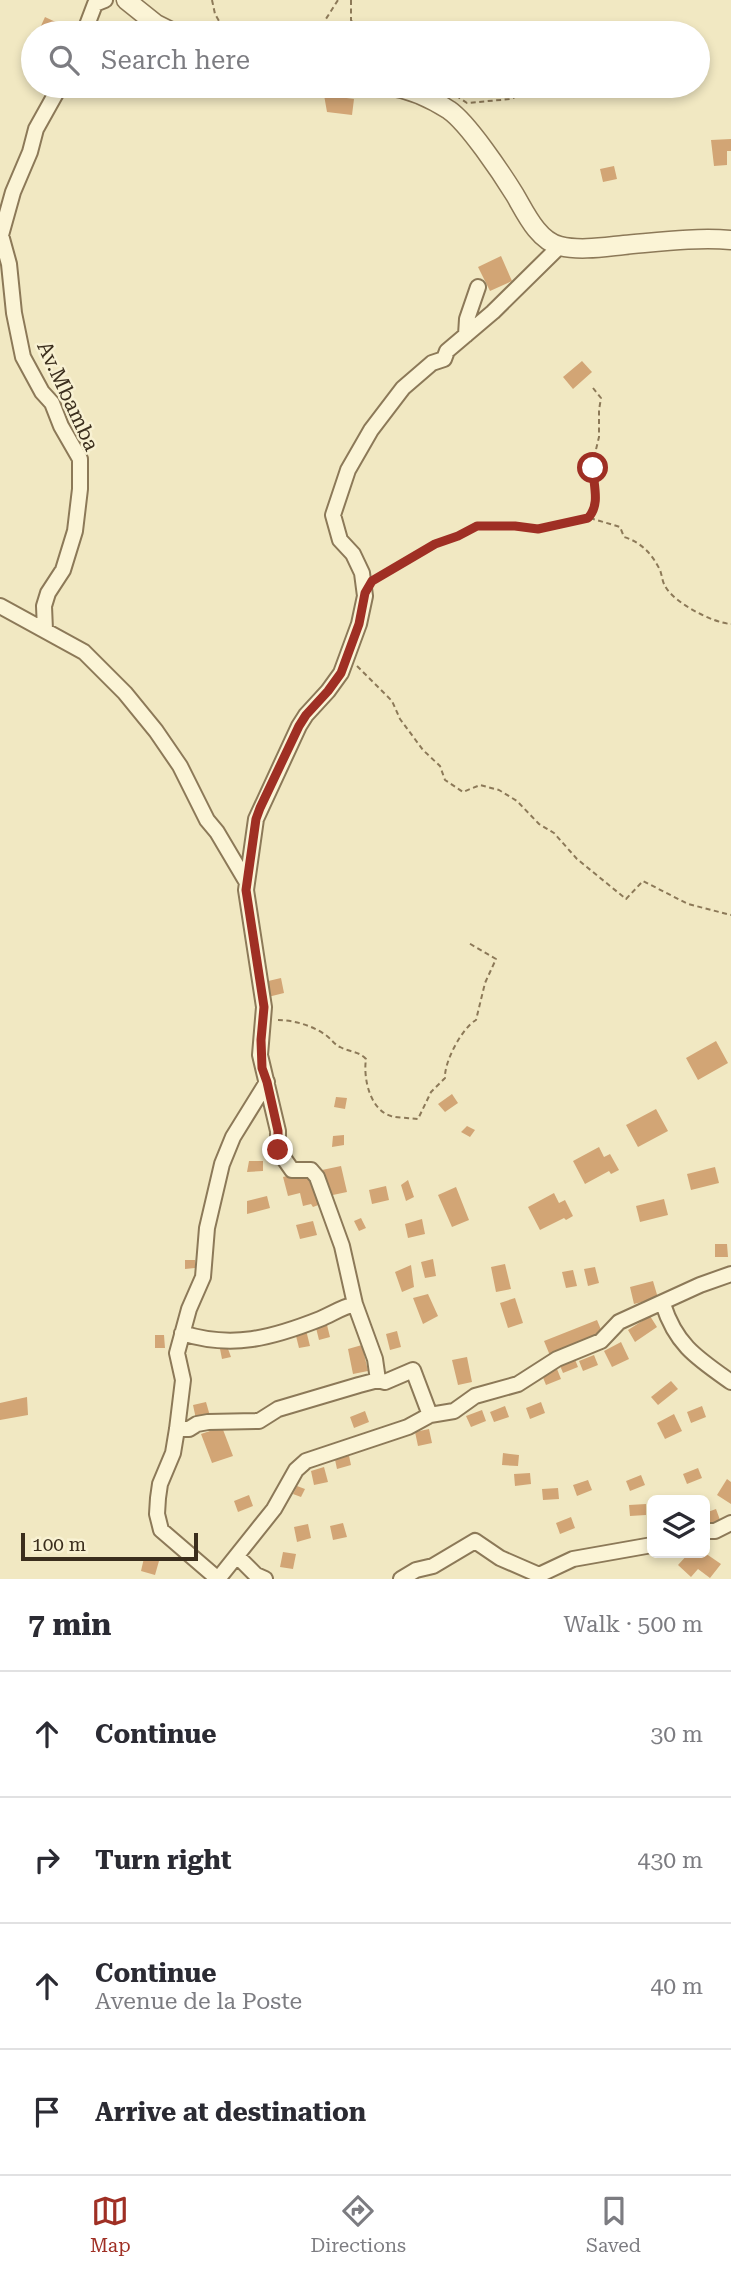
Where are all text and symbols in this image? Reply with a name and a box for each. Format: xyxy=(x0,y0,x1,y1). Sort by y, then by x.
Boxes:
search box xyxy=(21,21,710,98)
icon: search xyxy=(45,41,83,79)
text: Search here xyxy=(101,45,250,75)
street label: Av.Mbamba xyxy=(32,337,104,455)
route start xyxy=(577,452,608,483)
route end xyxy=(262,1134,293,1165)
map controls xyxy=(647,1495,710,1558)
button: layers xyxy=(647,1495,710,1558)
scale bar xyxy=(21,1530,198,1562)
text: 100 m xyxy=(32,1533,86,1556)
text: 7 min xyxy=(28,1607,111,1642)
text: Walk · 500 m xyxy=(564,1611,703,1638)
icon: ahead xyxy=(28,1715,66,1753)
text: Continue xyxy=(95,1719,217,1749)
text: 30 m xyxy=(650,1721,703,1748)
icon: right xyxy=(28,1841,66,1879)
text: Turn right xyxy=(95,1845,231,1875)
text: 430 m xyxy=(638,1847,703,1874)
text: Continue xyxy=(95,1958,217,1988)
icon: ahead xyxy=(28,1967,66,2005)
text: 40 m xyxy=(650,1973,703,2000)
text: Avenue de la Poste xyxy=(95,1988,302,2015)
icon: arrive xyxy=(28,2093,66,2131)
text: Arrive at destination xyxy=(95,2097,366,2127)
tab: Map xyxy=(90,2192,131,2257)
tab: Directions xyxy=(310,2192,406,2257)
tab: Saved xyxy=(586,2192,641,2257)

